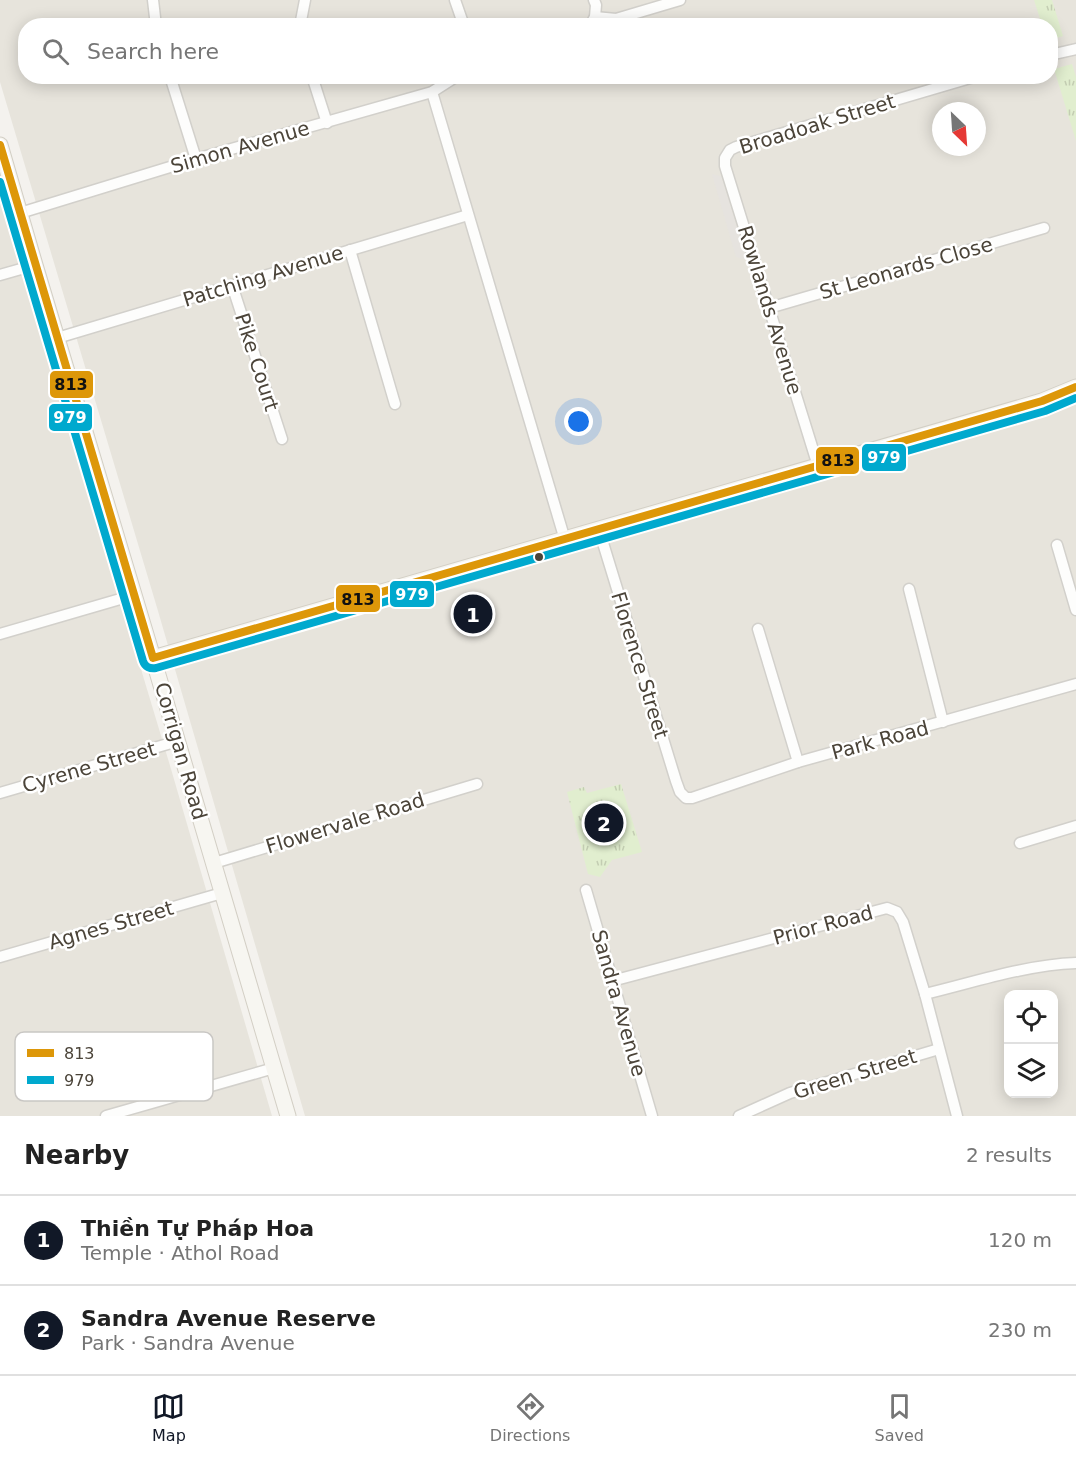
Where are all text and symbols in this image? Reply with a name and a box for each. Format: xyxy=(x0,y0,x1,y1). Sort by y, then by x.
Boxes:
search box xyxy=(18,18,1058,84)
icon: search xyxy=(39,35,72,68)
text: Search here xyxy=(87,39,219,64)
street label: Broadoak Street xyxy=(736,89,898,159)
north arrow xyxy=(932,102,986,156)
street label: Simon Avenue xyxy=(168,116,312,178)
street label: Rowlands Avenue xyxy=(733,222,807,398)
street label: St Leonards Close xyxy=(817,232,995,304)
street label: Patching Avenue xyxy=(180,240,346,312)
street label: Pike Court xyxy=(230,310,284,414)
line badge: 813 xyxy=(49,370,94,399)
text: 813 xyxy=(54,375,88,394)
line badge: 979 xyxy=(48,403,93,432)
your location xyxy=(564,407,593,436)
text: 979 xyxy=(53,408,87,427)
line badge: 979 xyxy=(861,443,907,472)
line badge: 813 xyxy=(815,446,860,475)
text: 979 xyxy=(867,448,901,467)
text: 813 xyxy=(821,451,855,470)
unlabelled marker xyxy=(533,551,545,563)
line badge: 979 xyxy=(389,580,435,608)
line badge: 813 xyxy=(335,584,381,613)
text: 979 xyxy=(395,585,429,604)
street label: Florence Street xyxy=(606,589,674,742)
text: 813 xyxy=(341,590,375,609)
pin: 1 xyxy=(454,592,492,636)
street label: Corrigan Road xyxy=(150,679,212,823)
street label: Park Road xyxy=(829,715,931,765)
street label: Cyrene Street xyxy=(19,736,159,798)
street label: Flowervale Road xyxy=(263,787,427,859)
pin: 2 xyxy=(584,800,624,846)
street label: Agnes Street xyxy=(46,896,176,954)
street label: Prior Road xyxy=(770,900,876,950)
street label: Sandra Avenue xyxy=(587,927,651,1079)
map controls xyxy=(1004,990,1058,1098)
button: locate xyxy=(1004,990,1058,1044)
legend xyxy=(15,1032,213,1101)
text: 813 xyxy=(64,1044,95,1063)
street label: Green Street xyxy=(790,1044,920,1104)
button: layers xyxy=(1004,1044,1058,1098)
text: 979 xyxy=(64,1071,95,1090)
text: Nearby xyxy=(24,1140,129,1170)
text: 2 results xyxy=(966,1143,1052,1167)
text: Thiền Tự Pháp Hoa xyxy=(81,1216,314,1241)
text: 1 xyxy=(37,1228,50,1252)
text: 120 m xyxy=(988,1228,1052,1252)
text: Temple · Athol Road xyxy=(81,1241,279,1265)
text: Sandra Avenue Reserve xyxy=(81,1306,376,1331)
text: 2 xyxy=(37,1318,50,1342)
text: 230 m xyxy=(988,1318,1052,1342)
text: Park · Sandra Avenue xyxy=(81,1331,295,1355)
tab: Map xyxy=(152,1390,186,1445)
tab: Directions xyxy=(490,1390,570,1445)
tab: Saved xyxy=(875,1390,924,1445)

